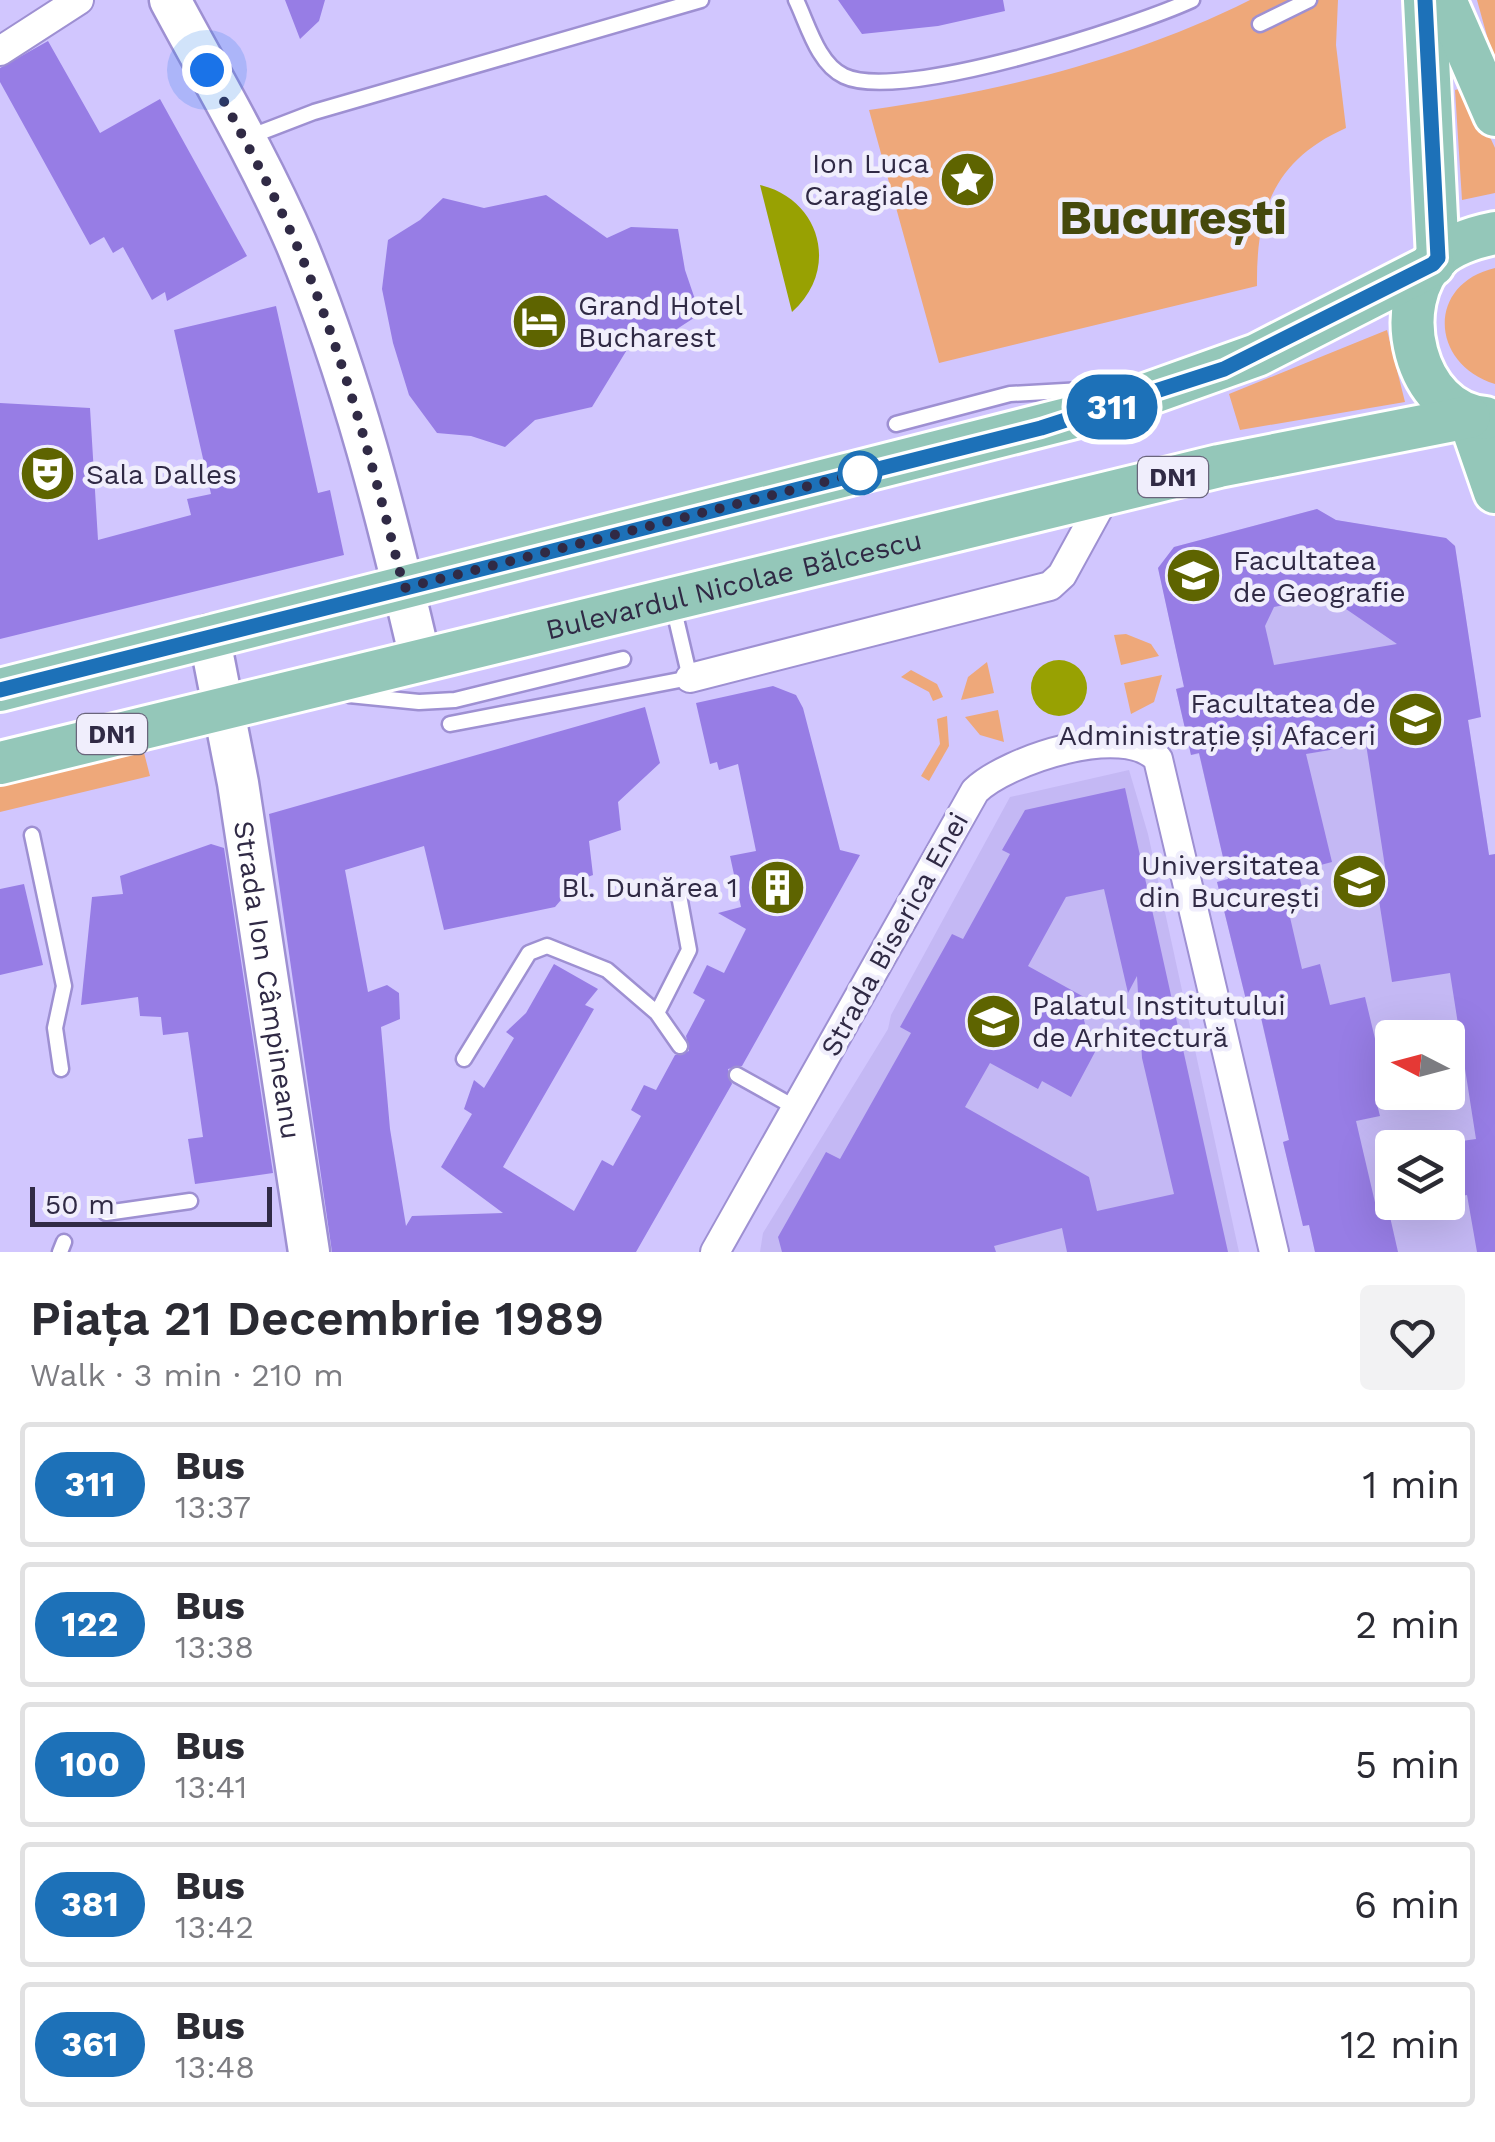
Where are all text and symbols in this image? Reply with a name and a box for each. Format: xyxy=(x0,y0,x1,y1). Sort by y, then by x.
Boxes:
your location xyxy=(182,45,232,95)
place label: Ion Luca Caragiale xyxy=(804,147,929,212)
place icon: Ion Luca Caragiale xyxy=(938,149,998,209)
district label: București xyxy=(1059,189,1287,246)
place label: Grand Hotel Bucharest xyxy=(578,289,743,354)
hotel icon: Grand Hotel Bucharest xyxy=(509,291,569,351)
line badge: 311 xyxy=(1054,374,1170,440)
text: 311 xyxy=(1087,386,1137,428)
theatre icon: Sala Dalles xyxy=(17,444,77,504)
unlabelled marker xyxy=(839,452,881,494)
road number: DN1 xyxy=(1138,457,1208,497)
place label: Sala Dalles xyxy=(86,458,237,491)
street label: Bulevardul Nicolae Bălcescu xyxy=(542,523,925,646)
place label: Facultatea de Geografie xyxy=(1233,544,1406,609)
school or university icon: Facultatea de Geografie xyxy=(1164,546,1224,606)
place label: Facultatea de Administrație și Afaceri xyxy=(1058,687,1376,752)
school or university icon: Facultatea de Administrație și Afaceri xyxy=(1385,689,1445,749)
road number: DN1 xyxy=(77,714,147,754)
street label: Strada Biserica Enei xyxy=(814,807,975,1062)
street label: Strada Ion Câmpineanu xyxy=(227,819,308,1141)
place label: Universitatea din București xyxy=(1139,849,1320,914)
school or university icon: Universitatea din București xyxy=(1329,851,1389,911)
building icon: Bl. Dunărea 1 xyxy=(747,857,807,917)
place label: Bl. Dunărea 1 xyxy=(561,871,738,904)
place label: Palatul Institutului de Arhitectură xyxy=(1032,989,1286,1054)
school or university icon: Palatul Institutului de Arhitectură xyxy=(963,991,1023,1051)
north arrow xyxy=(1375,1020,1465,1110)
map controls xyxy=(1375,1020,1465,1220)
button: layers xyxy=(1375,1130,1465,1220)
scale bar xyxy=(30,1182,272,1226)
text: 50 m xyxy=(45,1188,115,1221)
button: heart xyxy=(1360,1285,1465,1390)
text: Piața 21 Decembrie 1989 xyxy=(30,1290,604,1347)
text: Walk · 3 min · 210 m xyxy=(30,1356,344,1394)
text: Bus xyxy=(175,1444,245,1488)
text: 311 xyxy=(65,1463,115,1505)
text: 1 min xyxy=(1362,1463,1460,1507)
text: 13:37 xyxy=(175,1488,251,1526)
text: Bus xyxy=(175,1584,245,1628)
text: 122 xyxy=(62,1603,118,1645)
text: 2 min xyxy=(1355,1603,1460,1647)
text: 13:38 xyxy=(175,1628,254,1666)
text: Bus xyxy=(175,1724,245,1768)
text: 100 xyxy=(60,1743,120,1785)
text: 5 min xyxy=(1355,1743,1460,1787)
text: 13:41 xyxy=(175,1768,247,1806)
text: Bus xyxy=(175,1864,245,1908)
text: 381 xyxy=(61,1883,119,1925)
text: 6 min xyxy=(1354,1883,1460,1927)
text: 13:42 xyxy=(175,1908,254,1946)
text: Bus xyxy=(175,2004,245,2048)
text: 361 xyxy=(62,2023,118,2065)
text: 12 min xyxy=(1340,2023,1460,2067)
text: 13:48 xyxy=(175,2048,255,2086)

